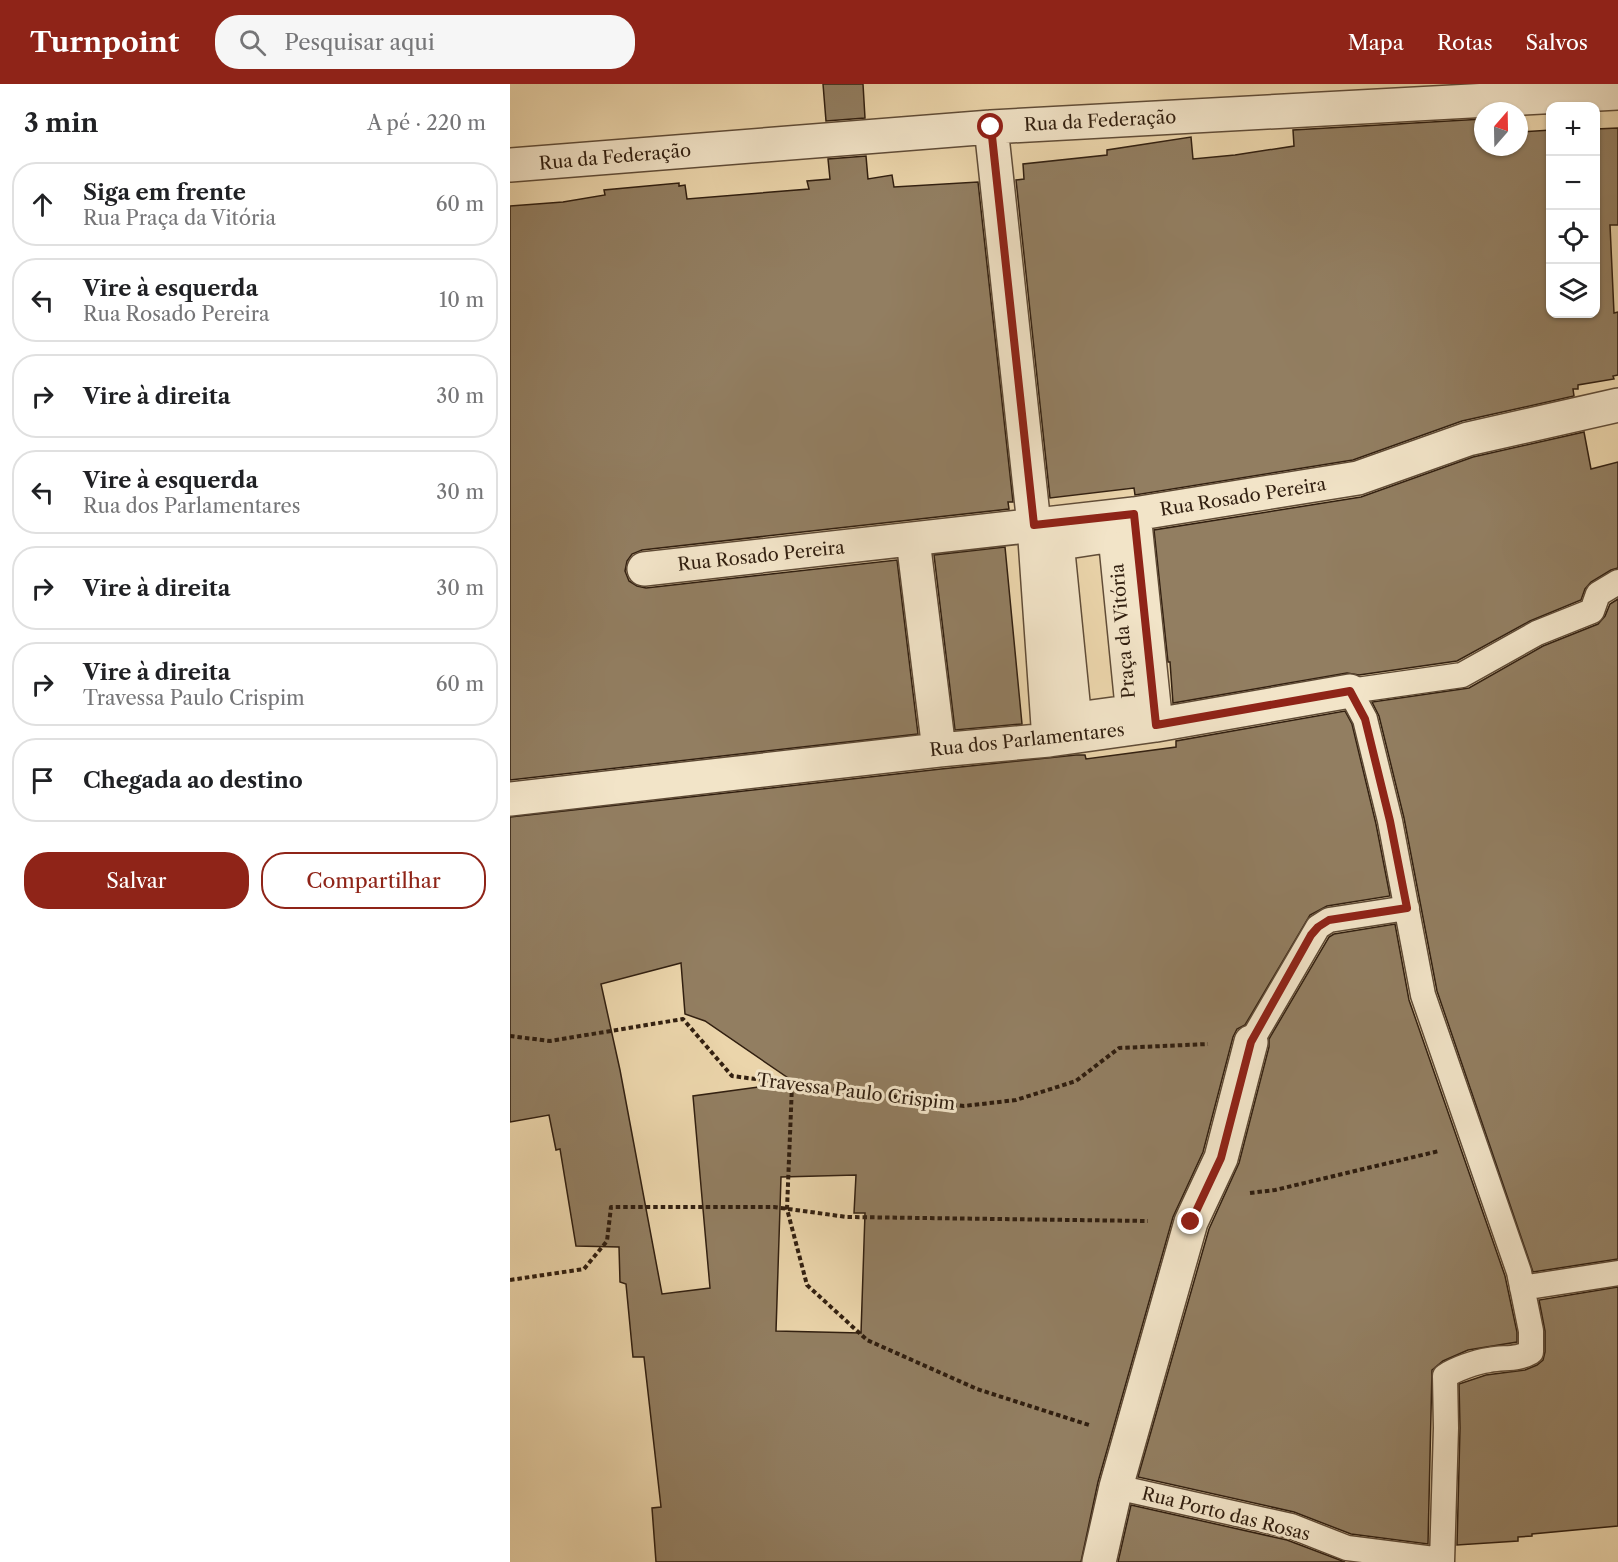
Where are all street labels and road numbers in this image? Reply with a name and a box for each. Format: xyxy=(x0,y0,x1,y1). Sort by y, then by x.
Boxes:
street label: Rua da Federação xyxy=(1023,106,1177,136)
street label: Rua da Federação xyxy=(538,139,692,175)
street label: Rua Rosado Pereira xyxy=(1158,473,1328,521)
street label: Rua Rosado Pereira xyxy=(676,536,846,576)
street label: Praça da Vitória xyxy=(1106,562,1140,699)
street label: Rua dos Parlamentares xyxy=(929,719,1125,761)
street label: Travessa Paulo Crispim xyxy=(756,1069,957,1115)
street label: Rua Porto das Rosas xyxy=(1139,1482,1313,1546)

